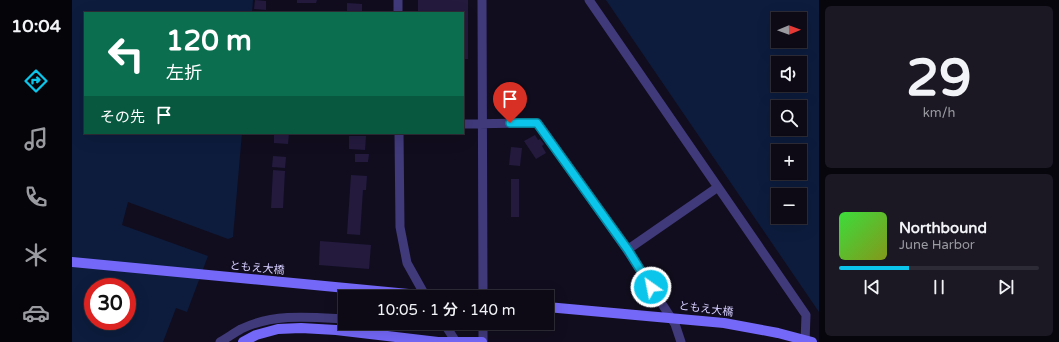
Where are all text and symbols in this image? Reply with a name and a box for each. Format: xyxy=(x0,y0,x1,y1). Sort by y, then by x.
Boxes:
north arrow xyxy=(771,12,807,48)
map controls xyxy=(771,12,807,224)
text: 10:04 xyxy=(11,15,61,37)
text: 120 m xyxy=(166,24,252,58)
icon: left xyxy=(100,28,152,80)
text: 29 xyxy=(906,47,972,110)
button: sound xyxy=(771,56,807,92)
text: 左折 xyxy=(166,62,202,84)
icon: directions xyxy=(22,67,50,95)
pin xyxy=(493,82,527,123)
icon: arrive xyxy=(499,88,521,110)
button: search xyxy=(771,100,807,136)
icon: arrive xyxy=(153,104,175,126)
text: km/h xyxy=(923,105,955,121)
text: その先 xyxy=(100,108,145,126)
icon: music xyxy=(22,125,50,153)
button: + xyxy=(771,144,807,180)
icon: phone xyxy=(22,183,50,211)
button: − xyxy=(771,188,807,224)
text: Northbound xyxy=(899,219,987,237)
text: June Harbor xyxy=(899,237,975,253)
icon: climate xyxy=(22,241,50,269)
street label: ともえ大橋 xyxy=(229,259,285,277)
position arrow xyxy=(630,266,672,308)
icon: previous xyxy=(861,276,883,298)
icon: pause xyxy=(928,276,950,298)
icon: next xyxy=(995,276,1017,298)
speed limit sign: 30 xyxy=(84,278,136,330)
icon: car xyxy=(22,299,50,327)
street label: ともえ大橋 xyxy=(678,299,734,319)
text: 10:05 · 1 分 · 140 m xyxy=(376,301,516,319)

